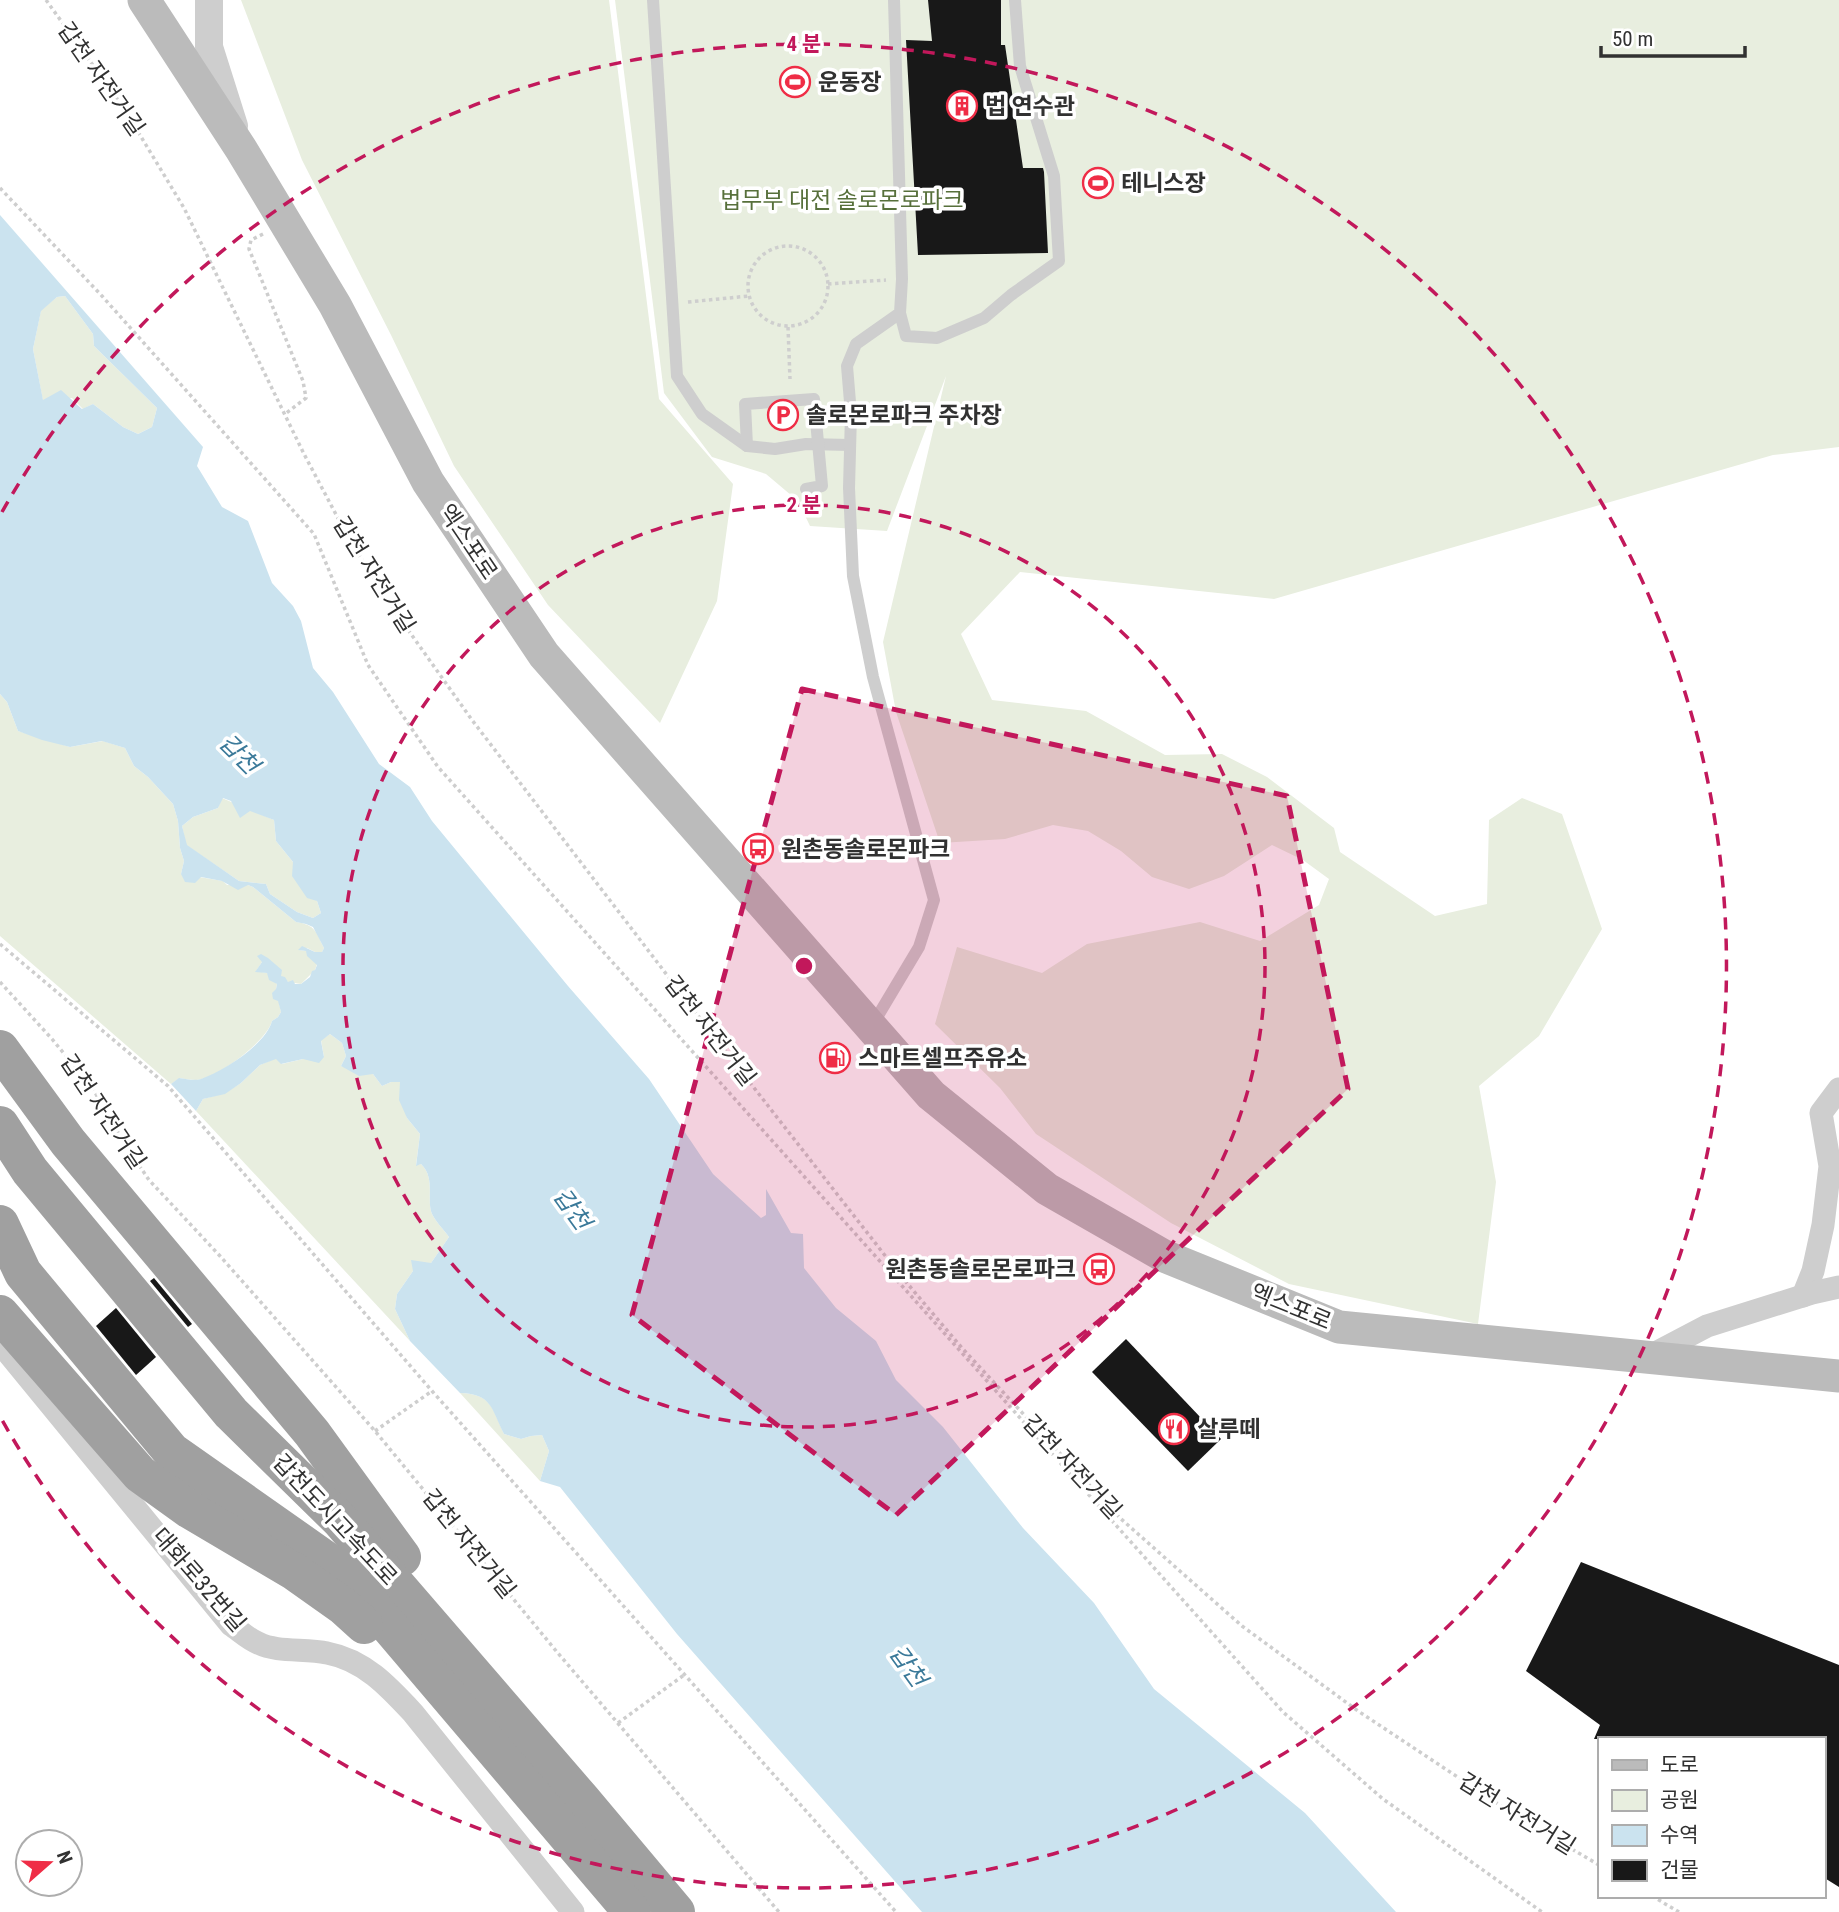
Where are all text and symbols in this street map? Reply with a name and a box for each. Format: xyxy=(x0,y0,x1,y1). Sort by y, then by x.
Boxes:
scale bar xyxy=(1601,14,1744,58)
street label: 갑천 자전거길 xyxy=(52,17,150,141)
text: 50 m xyxy=(1612,27,1653,51)
text: 4 분 xyxy=(787,32,821,56)
sports icon: 운동장 xyxy=(778,65,812,99)
place label: 운동장 xyxy=(818,69,881,96)
building icon: 법 연수관 xyxy=(945,89,979,123)
place label: 법 연수관 xyxy=(985,93,1075,120)
sports icon: 테니스장 xyxy=(1081,166,1115,200)
place label: 테니스장 xyxy=(1121,170,1206,197)
park label: 법무부 대전 솔로몬로파크 xyxy=(720,187,964,214)
parking icon: 솔로몬로파크 주차장 xyxy=(766,398,800,432)
place label: 솔로몬로파크 주차장 xyxy=(806,402,1002,429)
text: 2 분 xyxy=(787,493,821,517)
street label: 엑스포로 xyxy=(433,499,503,585)
street label: 갑천 자전거길 xyxy=(328,512,420,638)
water label: 갑천 xyxy=(213,728,267,782)
bus stop icon: 원촌동솔로몬파크 xyxy=(741,832,775,866)
place label: 원촌동솔로몬파크 xyxy=(781,836,950,863)
centre of rings xyxy=(792,954,816,978)
street label: 갑천 자전거길 xyxy=(659,971,761,1091)
fuel station icon: 스마트셀프주유소 xyxy=(818,1041,852,1075)
place label: 스마트셀프주유소 xyxy=(858,1045,1027,1072)
street label: 갑천 자전거길 xyxy=(55,1050,151,1174)
water label: 갑천 xyxy=(548,1183,598,1237)
bus stop icon: 원촌동솔로몬로파크 xyxy=(1082,1252,1116,1286)
place label: 원촌동솔로몬로파크 xyxy=(886,1256,1076,1283)
street label: 엑스포로 xyxy=(1247,1279,1335,1335)
street label: 갑천 자전거길 xyxy=(1017,1409,1127,1525)
restaurant icon: 살루떼 xyxy=(1157,1412,1191,1446)
place label: 살루떼 xyxy=(1197,1416,1260,1443)
street label: 갑천도시고속도로 xyxy=(267,1449,403,1591)
street label: 갑천 자전거길 xyxy=(417,1484,521,1604)
street label: 대화로32번길 xyxy=(147,1523,251,1637)
water label: 갑천 xyxy=(884,1640,934,1694)
legend xyxy=(1598,1737,1825,1898)
text: 도로 xyxy=(1660,1753,1699,1777)
street label: 갑천 자전거길 xyxy=(1454,1768,1580,1860)
text: 공원 xyxy=(1660,1788,1699,1812)
text: 수역 xyxy=(1660,1823,1699,1847)
north arrow xyxy=(14,1828,84,1898)
text: N xyxy=(52,1848,77,1867)
text: 건물 xyxy=(1660,1858,1699,1882)

